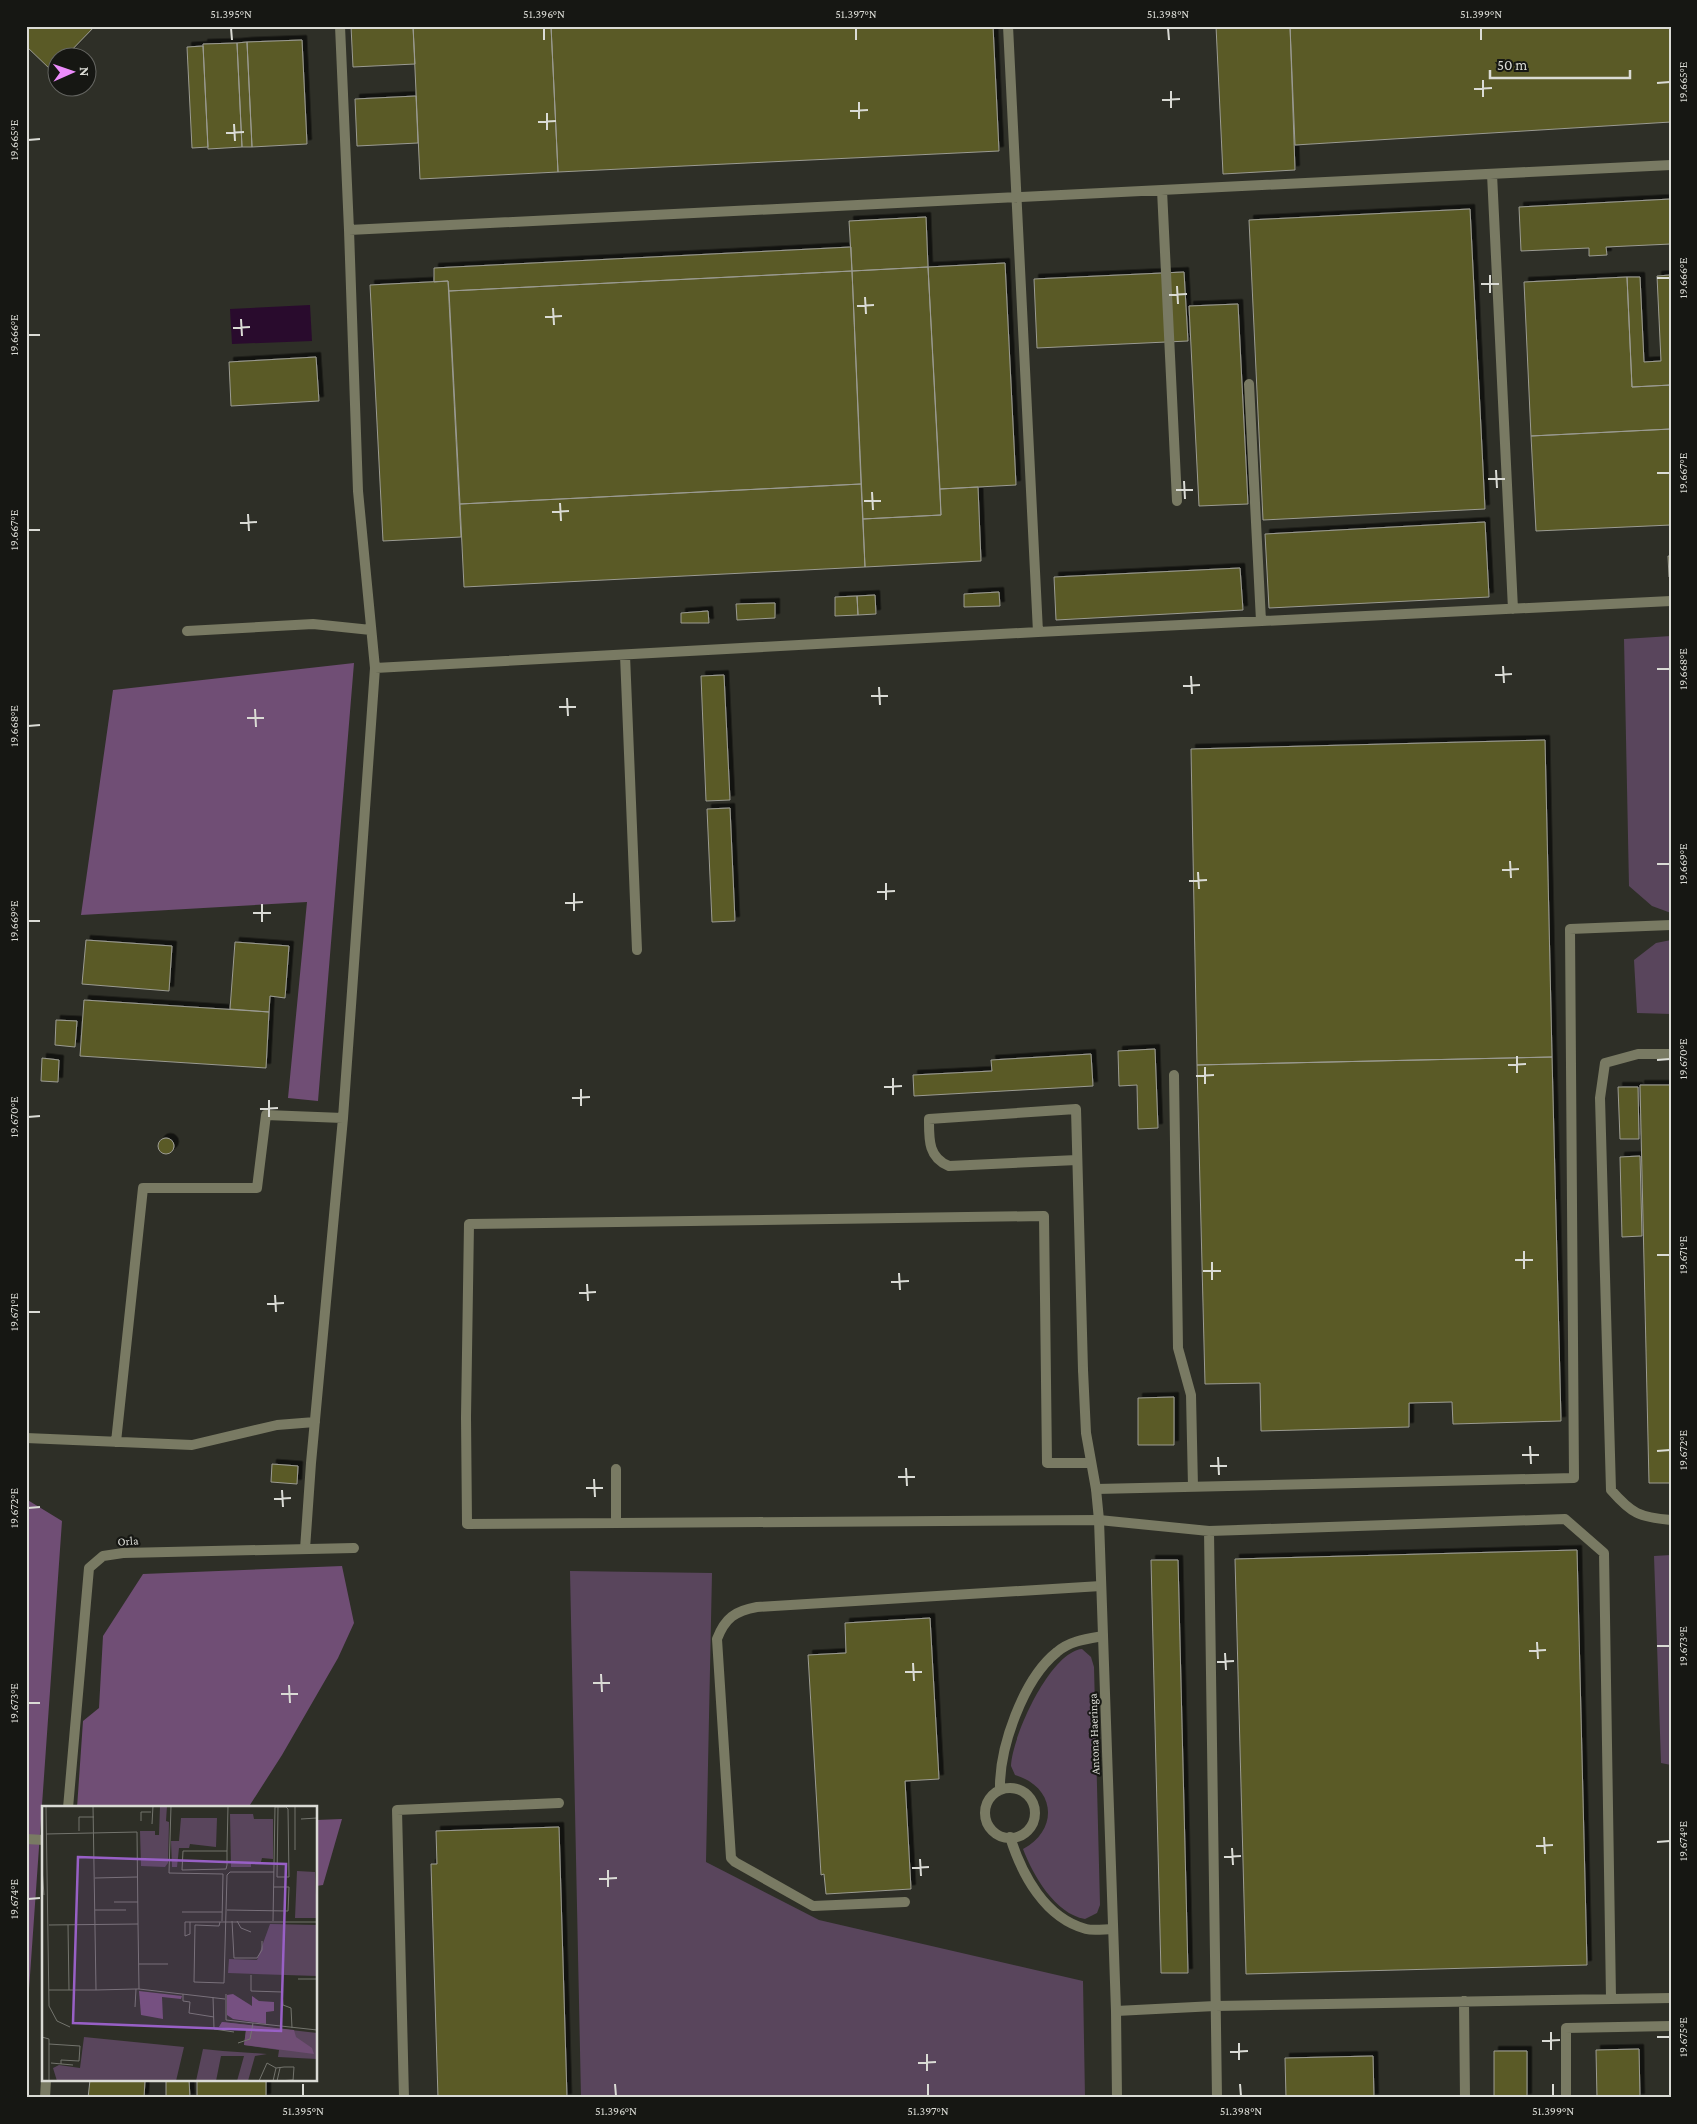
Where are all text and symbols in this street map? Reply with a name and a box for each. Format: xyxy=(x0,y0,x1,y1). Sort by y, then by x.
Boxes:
text: 51.395°N xyxy=(210,7,252,21)
text: 51.396°N xyxy=(523,7,565,21)
text: 51.397°N xyxy=(835,7,877,21)
text: 51.398°N xyxy=(1147,7,1189,21)
text: 51.399°N xyxy=(1460,7,1502,21)
north arrow xyxy=(48,48,98,98)
scale bar xyxy=(1490,48,1630,80)
text: 50 m xyxy=(1497,57,1527,73)
text: 19.665°E xyxy=(1676,61,1690,102)
text: N xyxy=(77,66,93,77)
text: 19.665°E xyxy=(7,119,21,160)
text: 19.666°E xyxy=(1676,257,1690,298)
text: 19.666°E xyxy=(7,314,21,355)
text: 19.667°E xyxy=(1676,452,1690,493)
text: 19.667°E xyxy=(7,509,21,550)
text: 19.668°E xyxy=(1676,648,1690,690)
text: 19.668°E xyxy=(7,705,21,747)
text: 19.669°E xyxy=(1676,843,1690,885)
text: 19.669°E xyxy=(7,900,21,942)
text: 19.670°E xyxy=(1676,1038,1690,1079)
text: 19.670°E xyxy=(7,1096,21,1137)
text: 19.671°E xyxy=(1676,1236,1690,1274)
text: 19.671°E xyxy=(7,1293,21,1331)
text: 19.672°E xyxy=(1676,1430,1690,1470)
text: 19.672°E xyxy=(7,1488,21,1528)
street label: Orla xyxy=(117,1533,139,1549)
text: 19.673°E xyxy=(1676,1626,1690,1666)
text: 19.673°E xyxy=(7,1683,21,1723)
street label: Antona Haeringa xyxy=(1086,1693,1102,1775)
inset map xyxy=(42,1806,318,2082)
text: 19.674°E xyxy=(1676,1821,1690,1861)
text: 19.674°E xyxy=(7,1879,21,1919)
text: 19.675°E xyxy=(1676,2017,1690,2057)
text: 51.395°N xyxy=(282,2104,324,2118)
text: 51.396°N xyxy=(595,2104,637,2118)
text: 51.397°N xyxy=(907,2104,949,2118)
text: 51.398°N xyxy=(1220,2104,1262,2118)
text: 51.399°N xyxy=(1532,2104,1574,2118)

